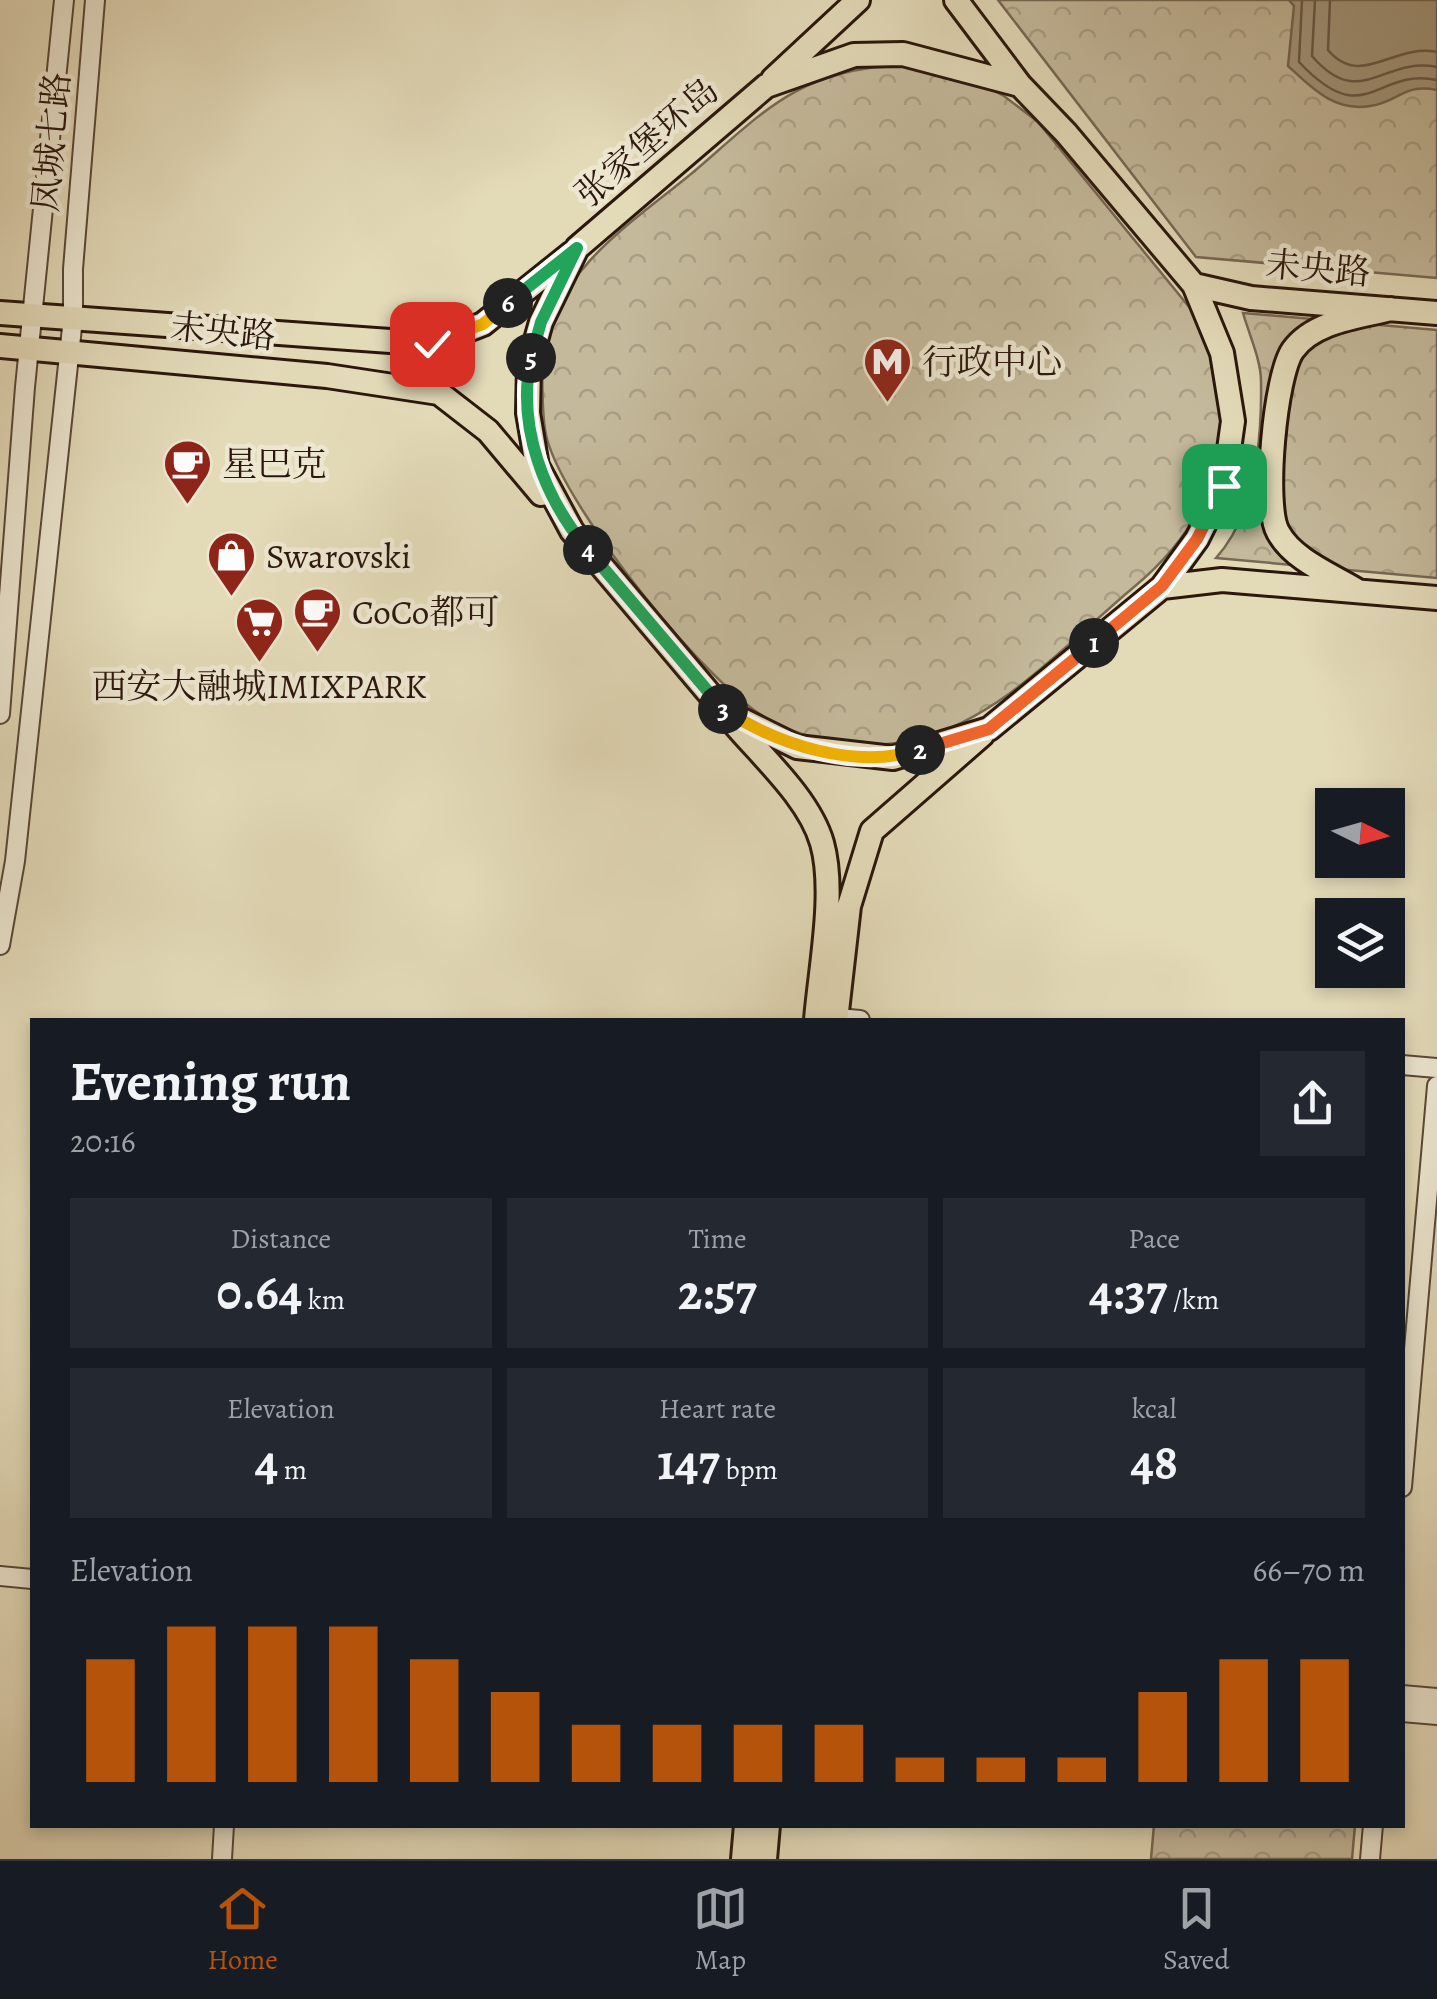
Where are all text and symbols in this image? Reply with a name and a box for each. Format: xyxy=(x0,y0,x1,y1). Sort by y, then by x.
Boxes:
street label: 张家堡环岛 xyxy=(565,66,729,218)
street label: 凤城七路 xyxy=(21,70,81,214)
street label: 未央路 xyxy=(1264,240,1372,296)
pin: 6 xyxy=(483,278,533,328)
text: 6 xyxy=(501,284,515,322)
street label: 未央路 xyxy=(168,302,278,360)
pin xyxy=(390,302,475,387)
icon: check xyxy=(405,317,460,372)
pin: 5 xyxy=(506,333,556,383)
metro station icon: 行政中心 xyxy=(861,336,913,404)
place label: 行政中心 xyxy=(922,338,1062,386)
text: 5 xyxy=(525,339,537,377)
cafe icon: 星巴克 xyxy=(161,438,213,506)
place label: 星巴克 xyxy=(222,440,327,488)
pin xyxy=(1182,444,1267,529)
icon: arrive xyxy=(1197,459,1252,514)
pin: 4 xyxy=(563,525,613,575)
shop icon: Swarovski xyxy=(205,530,257,598)
text: 4 xyxy=(581,531,595,569)
place label: Swarovski xyxy=(266,532,411,580)
cafe icon: CoCo都可 xyxy=(291,586,343,654)
place label: CoCo都可 xyxy=(352,588,499,636)
supermarket icon: 西安大融城IMIXPARK xyxy=(233,596,285,664)
pin: 1 xyxy=(1069,618,1119,668)
text: 1 xyxy=(1089,624,1099,662)
place label: 西安大融城IMIXPARK xyxy=(91,662,427,710)
pin: 3 xyxy=(698,684,748,734)
text: 3 xyxy=(717,690,729,728)
pin: 2 xyxy=(895,725,945,775)
text: 2 xyxy=(913,731,927,769)
north arrow xyxy=(1315,788,1405,878)
map controls xyxy=(1315,788,1405,988)
button: layers xyxy=(1315,898,1405,988)
text: Evening run xyxy=(70,1044,351,1119)
button: share xyxy=(1260,1051,1365,1156)
text: 20:16 xyxy=(70,1119,136,1163)
text: Distance xyxy=(231,1220,331,1258)
text: Time xyxy=(688,1220,747,1258)
text: Pace xyxy=(1128,1220,1180,1258)
text: 0.64 xyxy=(217,1258,302,1326)
text: 2:57 xyxy=(678,1258,757,1326)
text: 4:37 xyxy=(1089,1258,1167,1326)
text: km xyxy=(302,1281,345,1319)
text: /km xyxy=(1167,1281,1219,1319)
text: Elevation xyxy=(227,1390,335,1428)
text: Heart rate xyxy=(659,1390,776,1428)
text: kcal xyxy=(1132,1390,1177,1428)
text: 4 xyxy=(255,1428,278,1496)
text: 147 xyxy=(657,1428,720,1496)
text: 48 xyxy=(1130,1428,1178,1496)
text: m xyxy=(278,1451,307,1489)
text: bpm xyxy=(720,1451,778,1489)
text: Elevation xyxy=(70,1548,193,1592)
text: 66–70 m xyxy=(1253,1548,1365,1592)
tab: Home xyxy=(208,1881,278,1979)
tab: Map xyxy=(693,1881,748,1979)
tab: Saved xyxy=(1163,1881,1229,1979)

